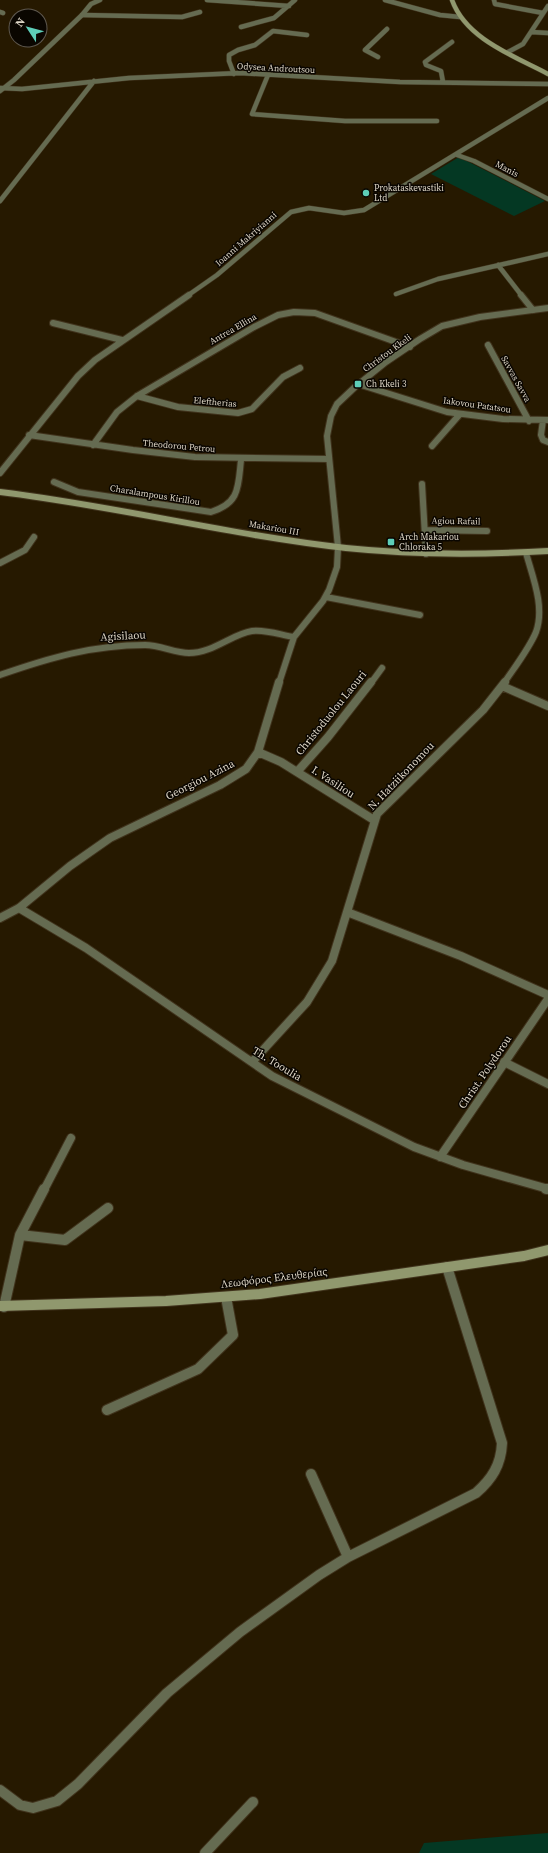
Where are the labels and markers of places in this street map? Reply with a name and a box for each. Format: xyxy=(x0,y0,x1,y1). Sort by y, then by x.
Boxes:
place label: Prokataskevastiki Ltd xyxy=(374,182,444,204)
marker: Prokataskevastiki Ltd xyxy=(361,188,371,198)
place label: Ch Kkeli 3 xyxy=(366,378,407,390)
marker: Ch Kkeli 3 xyxy=(353,379,363,389)
place label: Arch Makariou Chloraka 5 xyxy=(399,531,459,553)
marker: Arch Makariou Chloraka 5 xyxy=(386,537,396,547)

